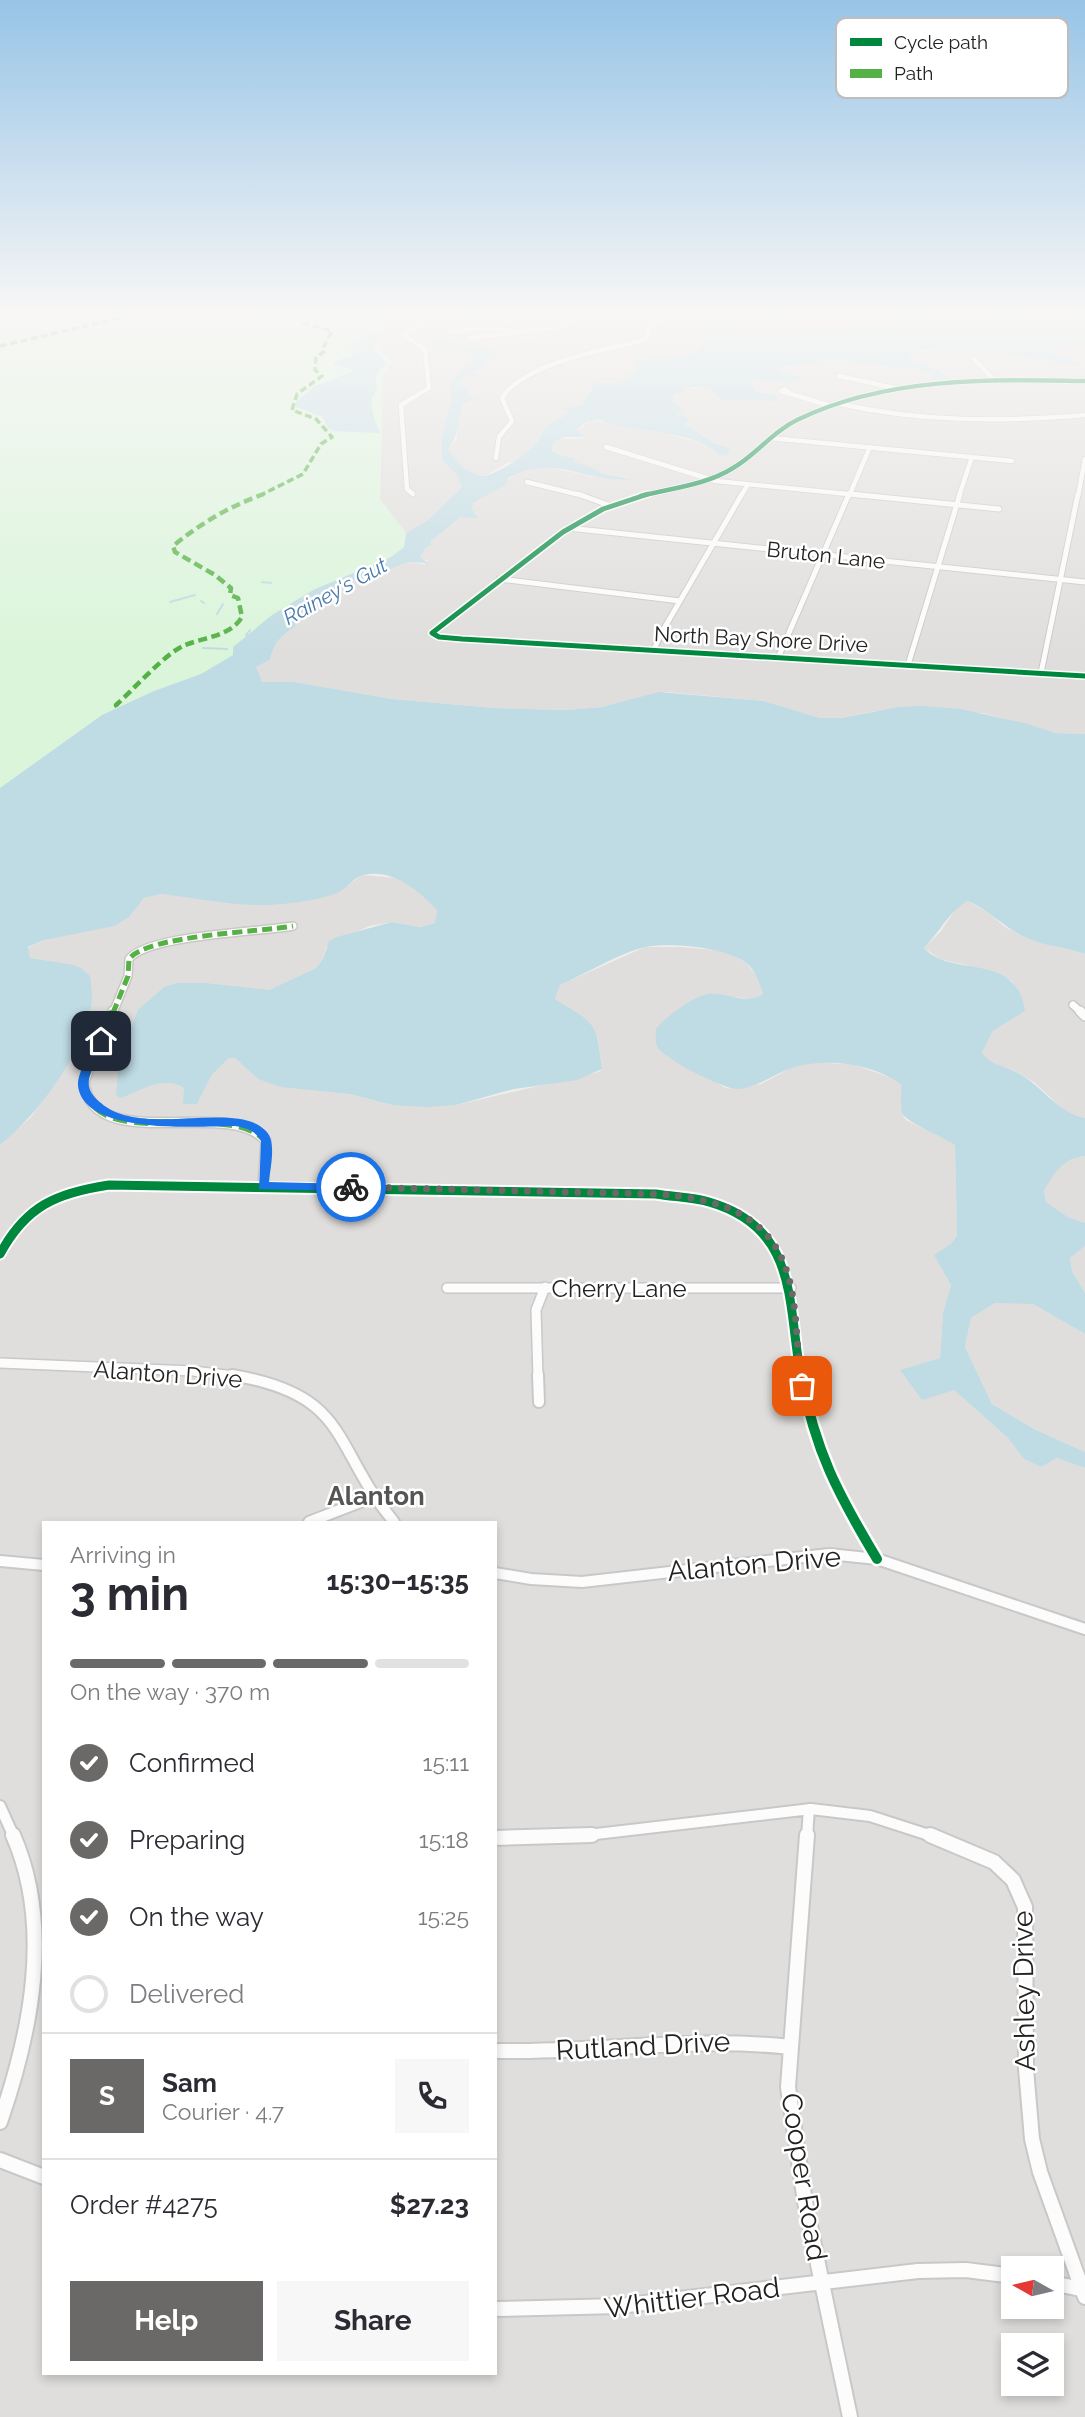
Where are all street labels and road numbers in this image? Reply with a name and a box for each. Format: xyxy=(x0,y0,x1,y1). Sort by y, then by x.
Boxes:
street label: Bruton Lane xyxy=(765,536,887,574)
street label: North Bay Shore Drive xyxy=(653,621,869,657)
street label: Cherry Lane xyxy=(551,1274,687,1303)
street label: Alanton Drive xyxy=(93,1354,243,1394)
street label: Alanton Drive xyxy=(666,1540,842,1588)
street label: Ashley Drive xyxy=(1006,1910,1042,2072)
street label: Rutland Drive xyxy=(555,2025,731,2067)
street label: Cooper Road xyxy=(774,2091,834,2263)
street label: Whittier Road xyxy=(602,2271,782,2325)

